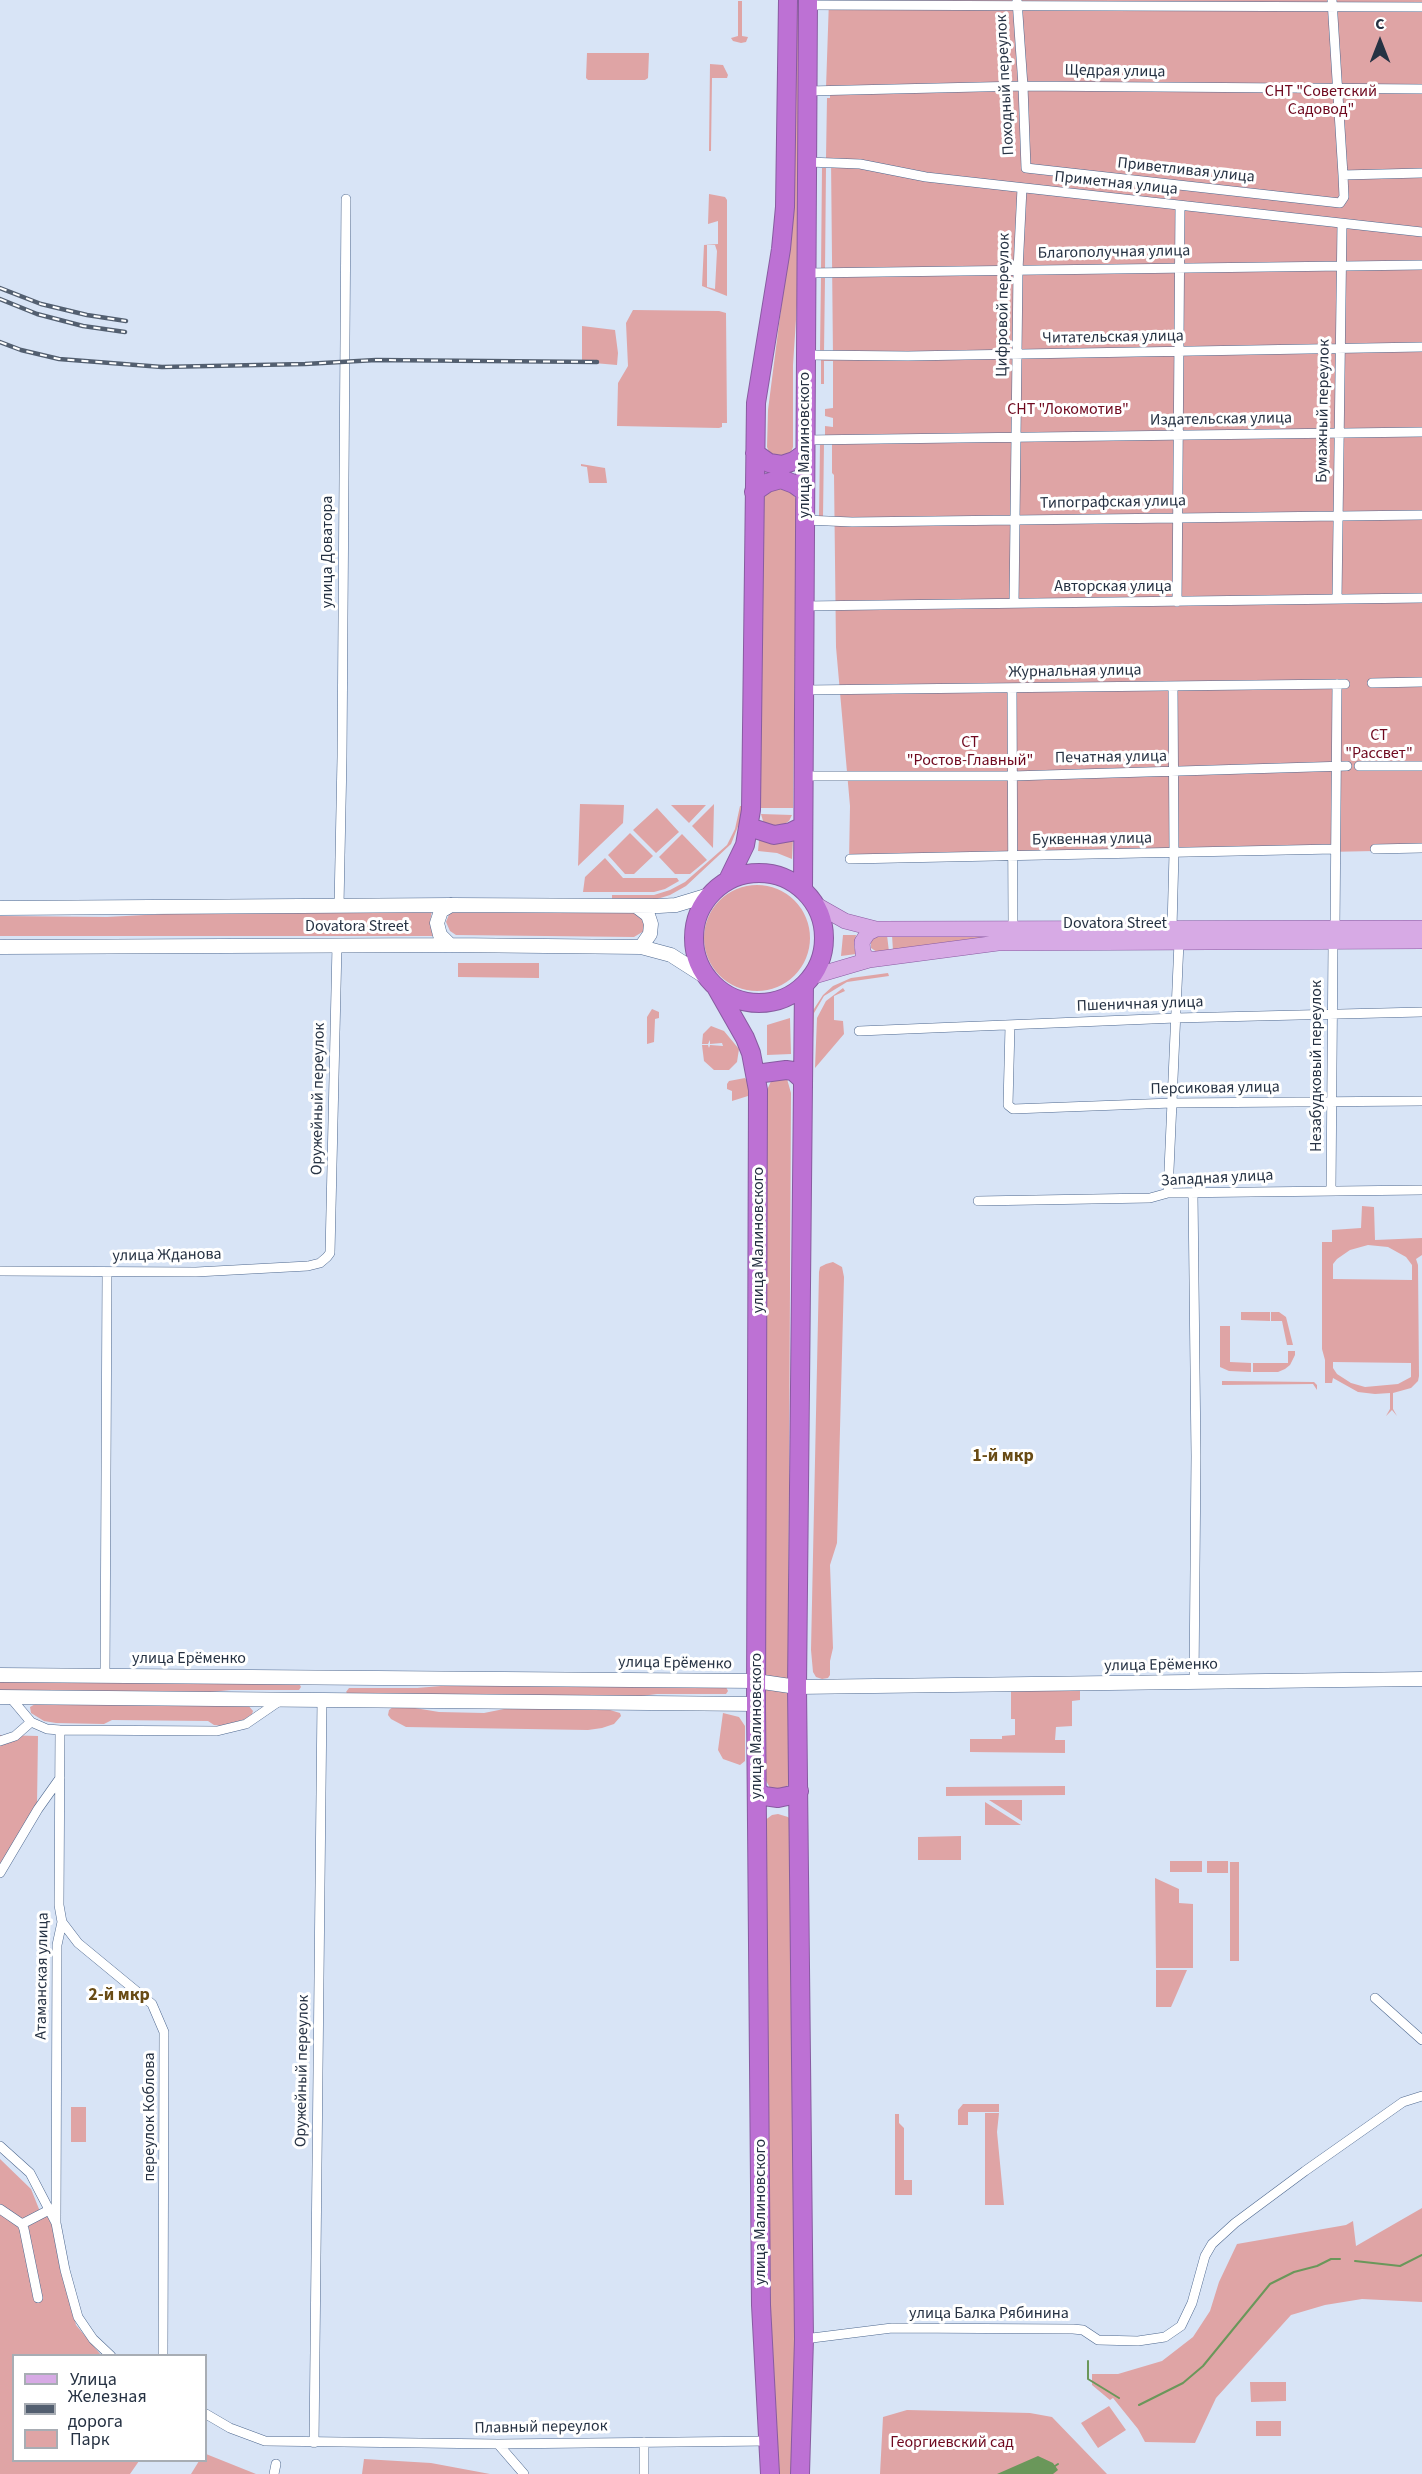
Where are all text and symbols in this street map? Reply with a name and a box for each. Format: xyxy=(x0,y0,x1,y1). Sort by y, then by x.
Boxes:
north arrow xyxy=(1350,12,1410,72)
text: С xyxy=(1375,13,1385,35)
street label: Походный переулок xyxy=(993,14,1019,156)
street label: Щедрая улица xyxy=(1064,62,1166,82)
park label: СНТ "Советский Садовод" xyxy=(1265,82,1377,120)
street label: Приветливая улица xyxy=(1116,154,1256,188)
street label: Приметная улица xyxy=(1053,168,1179,200)
street label: Цифровой переулок xyxy=(993,233,1015,377)
street label: Благополучная улица xyxy=(1038,242,1190,264)
street label: Читательская улица xyxy=(1042,327,1184,349)
street label: Бумажный переулок xyxy=(1313,339,1335,483)
street label: улица Малиновского xyxy=(795,372,815,518)
park label: СНТ "Локомотив" xyxy=(1007,400,1129,420)
street label: Издательская улица xyxy=(1150,409,1292,431)
street label: Типографская улица xyxy=(1040,492,1186,514)
street label: улица Доватора xyxy=(318,496,338,608)
street label: Авторская улица xyxy=(1054,577,1172,597)
street label: Журнальная улица xyxy=(1008,661,1142,683)
park label: СТ "Рассвет" xyxy=(1345,726,1413,764)
park label: СТ "Ростов-Главный" xyxy=(907,733,1033,771)
street label: Печатная улица xyxy=(1055,747,1167,769)
street label: Буквенная улица xyxy=(1032,829,1152,851)
street label: Dovatora Street xyxy=(1063,914,1167,934)
street label: Dovatora Street xyxy=(305,917,409,937)
street label: Незабудковый переулок xyxy=(1307,980,1327,1152)
street label: Пшеничная улица xyxy=(1076,993,1204,1017)
street label: Оружейный переулок xyxy=(308,1023,330,1175)
street label: Персиковая улица xyxy=(1150,1078,1280,1100)
street label: Западная улица xyxy=(1160,1166,1274,1192)
street label: улица Малиновского xyxy=(749,1167,769,1313)
street label: улица Жданова xyxy=(112,1245,222,1267)
district label: 1-й мкр xyxy=(972,1446,1034,1468)
street label: улица Ерёменко xyxy=(132,1649,246,1669)
street label: улица Ерёменко xyxy=(618,1653,732,1675)
street label: улица Малиновского xyxy=(747,1653,767,1799)
street label: улица Ерёменко xyxy=(1104,1655,1218,1677)
street label: Атаманская улица xyxy=(32,1912,54,2040)
district label: 2-й мкр xyxy=(88,1985,150,2007)
street label: Оружейный переулок xyxy=(292,1995,314,2147)
street label: переулок Коблова xyxy=(140,2052,160,2182)
street label: улица Малиновского xyxy=(751,2139,771,2285)
street label: улица Балка Рябинина xyxy=(909,2304,1069,2324)
legend xyxy=(12,2354,207,2462)
text: Улица xyxy=(70,2367,117,2392)
text: Железная дорога xyxy=(68,2384,147,2434)
street label: Плавный переулок xyxy=(474,2417,608,2439)
text: Парк xyxy=(70,2427,110,2452)
park label: Георгиевский сад xyxy=(890,2433,1014,2453)

